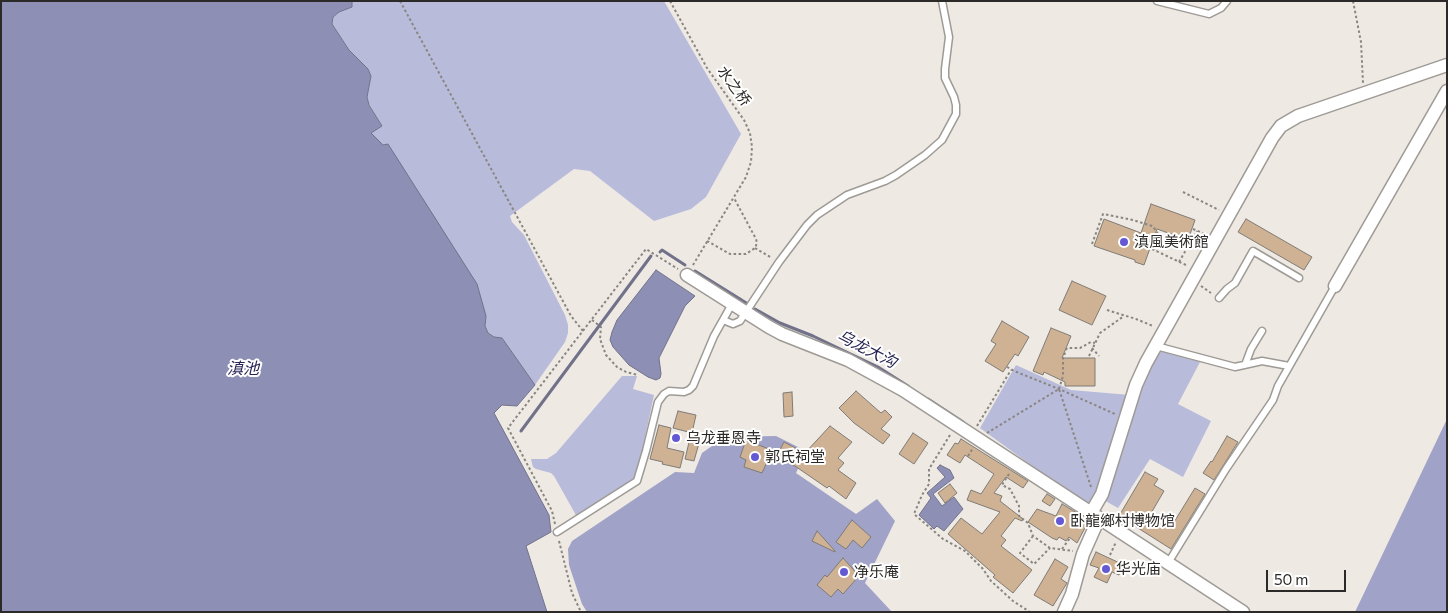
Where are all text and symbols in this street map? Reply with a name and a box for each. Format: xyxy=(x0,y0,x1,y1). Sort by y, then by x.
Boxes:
street label: 水之桥 xyxy=(713,63,755,109)
place label: 滇風美術館 xyxy=(1134,233,1209,251)
marker: 滇風美術館 xyxy=(1118,236,1130,248)
water label: 乌龙大沟 xyxy=(834,326,900,372)
water label: 滇池 xyxy=(227,359,259,379)
place label: 乌龙垂恩寺 xyxy=(686,429,761,447)
marker: 乌龙垂恩寺 xyxy=(670,432,682,444)
place label: 郭氏祠堂 xyxy=(765,448,825,466)
marker: 郭氏祠堂 xyxy=(749,451,761,463)
place label: 卧龍鄉村博物馆 xyxy=(1070,512,1175,530)
marker: 卧龍鄉村博物馆 xyxy=(1054,515,1066,527)
place label: 华光庙 xyxy=(1116,560,1161,578)
scale bar xyxy=(1268,560,1348,592)
place label: 净乐庵 xyxy=(854,563,899,581)
marker: 华光庙 xyxy=(1100,563,1112,575)
marker: 净乐庵 xyxy=(838,566,850,578)
text: 50 m xyxy=(1274,570,1308,588)

